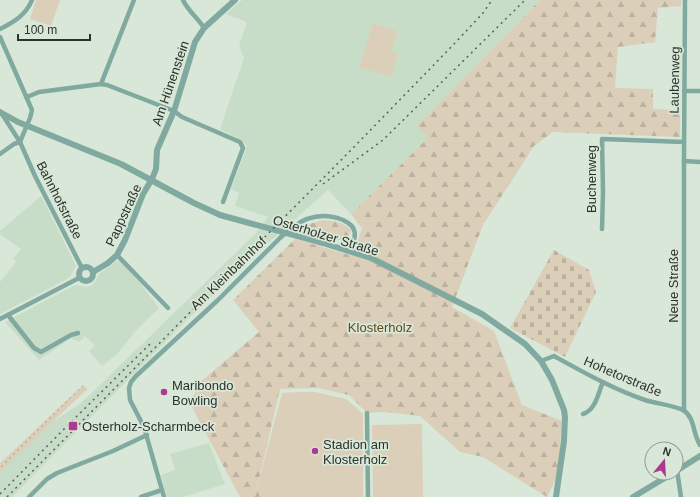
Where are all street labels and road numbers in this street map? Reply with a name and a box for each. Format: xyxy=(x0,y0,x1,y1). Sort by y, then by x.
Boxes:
street label: Am Hünenstein xyxy=(149,39,192,128)
street label: Laubenweg xyxy=(666,46,683,114)
street label: Buchenweg xyxy=(584,145,599,213)
street label: Bahnhofstraße xyxy=(34,159,86,242)
street label: Pappstraße xyxy=(102,182,144,249)
street label: Osterholzer Straße xyxy=(271,212,381,259)
street label: Am Kleinbahnhof xyxy=(188,233,269,313)
street label: Neue Straße xyxy=(666,249,681,323)
street label: Hohetorstraße xyxy=(582,353,664,400)

